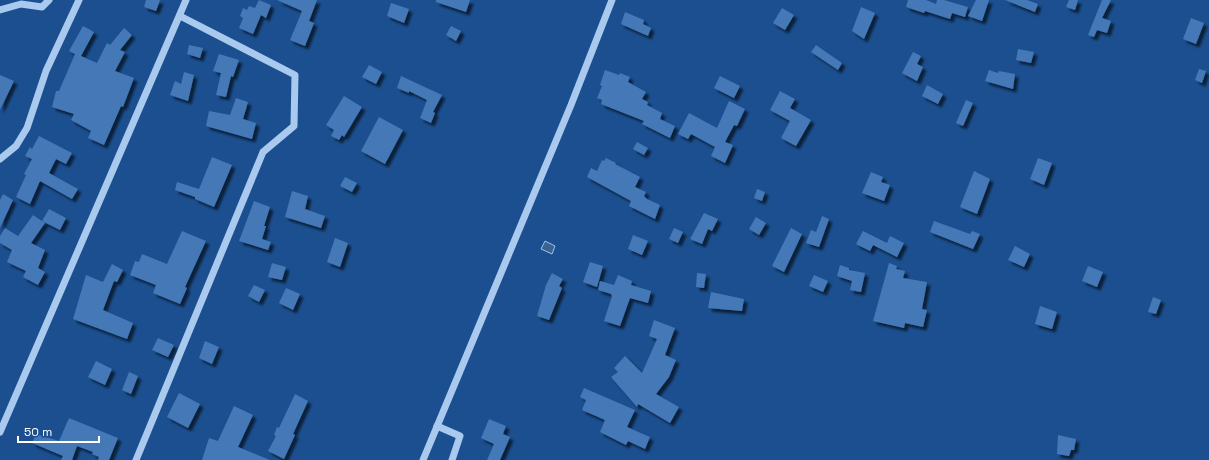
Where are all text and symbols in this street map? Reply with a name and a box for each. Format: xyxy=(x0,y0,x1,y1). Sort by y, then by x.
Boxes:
scale bar xyxy=(18,418,99,444)
text: 50 m xyxy=(24,424,52,440)

